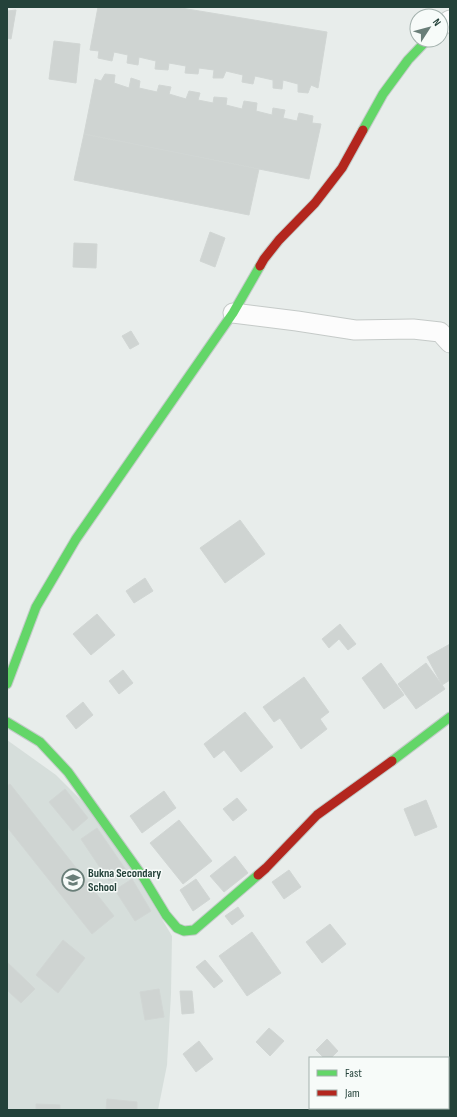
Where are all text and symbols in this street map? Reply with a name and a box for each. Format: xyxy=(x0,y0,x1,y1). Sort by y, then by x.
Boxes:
north arrow xyxy=(409,8,449,48)
text: N xyxy=(430,16,444,29)
place label: Bukna Secondary School xyxy=(88,866,161,895)
school or university icon: Bukna Secondary School xyxy=(60,867,86,893)
legend xyxy=(309,1057,449,1109)
text: Fast xyxy=(345,1066,362,1081)
text: Jam xyxy=(344,1086,360,1101)

